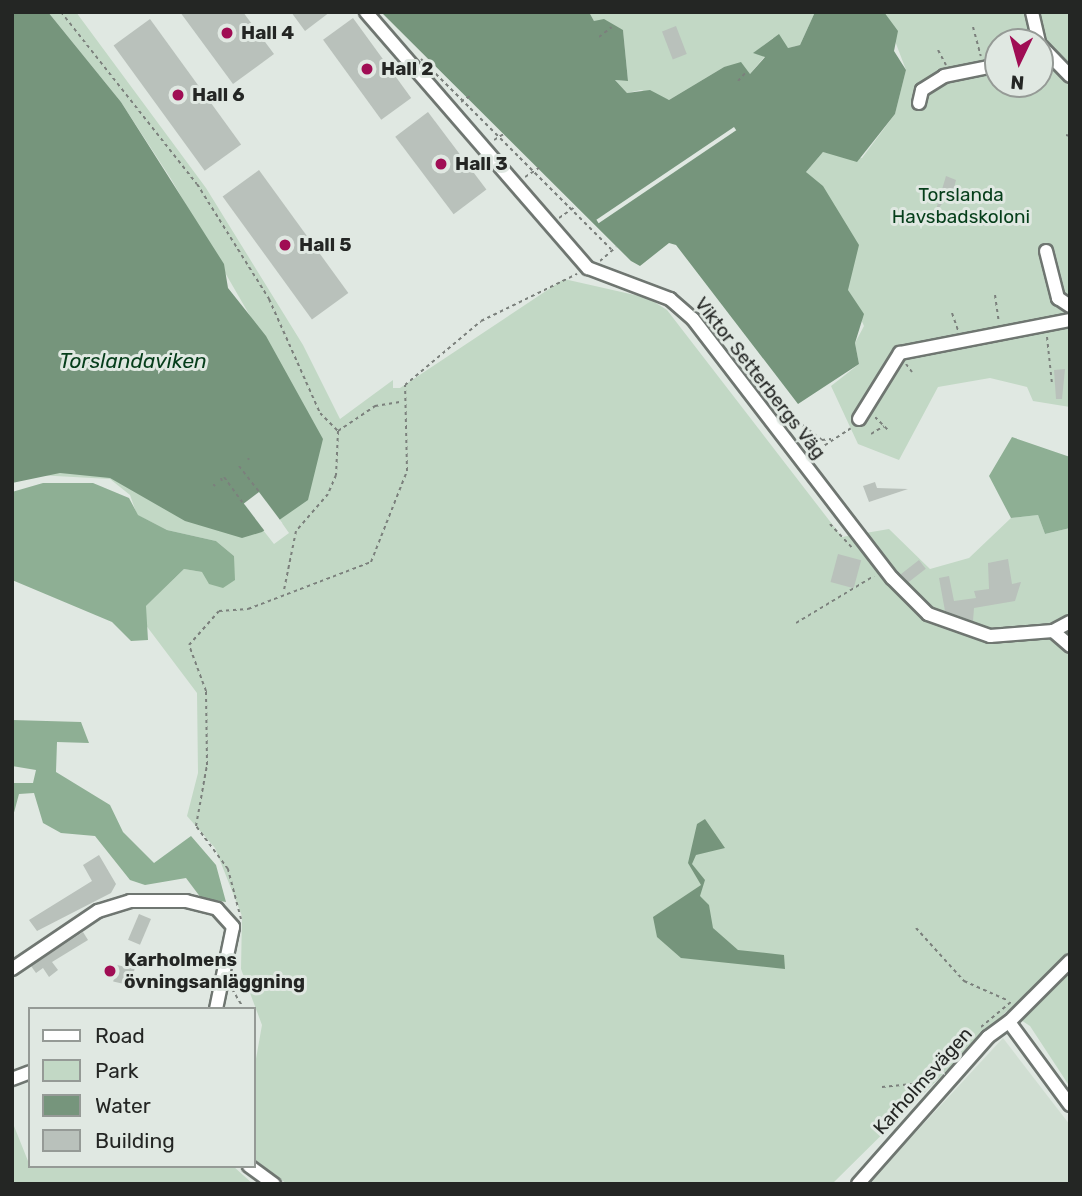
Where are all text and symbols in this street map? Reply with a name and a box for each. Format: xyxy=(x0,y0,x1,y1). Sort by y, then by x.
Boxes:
place label: Hall 4 xyxy=(241,22,294,44)
marker: Hall 4 xyxy=(219,25,235,41)
north arrow xyxy=(984,28,1054,98)
place label: Hall 2 xyxy=(381,58,434,80)
marker: Hall 2 xyxy=(359,61,375,77)
text: N xyxy=(1009,70,1025,94)
place label: Hall 6 xyxy=(192,84,245,106)
marker: Hall 6 xyxy=(170,87,186,103)
place label: Hall 3 xyxy=(455,153,508,175)
marker: Hall 3 xyxy=(433,156,449,172)
park label: Torslanda Havsbadskoloni xyxy=(892,184,1030,228)
place label: Hall 5 xyxy=(299,234,352,256)
marker: Hall 5 xyxy=(277,237,293,253)
street label: Viktor Setterbergs Väg xyxy=(689,292,831,464)
water label: Torslandaviken xyxy=(59,348,207,374)
place label: Karholmens övningsanläggning xyxy=(124,949,305,993)
marker: Karholmens övningsanläggning xyxy=(102,963,118,979)
legend xyxy=(28,1007,256,1168)
text: Road xyxy=(95,1023,145,1048)
street label: Karholmsvägen xyxy=(869,1023,977,1139)
text: Park xyxy=(95,1058,139,1083)
text: Water xyxy=(95,1093,151,1118)
text: Building xyxy=(95,1128,175,1153)

